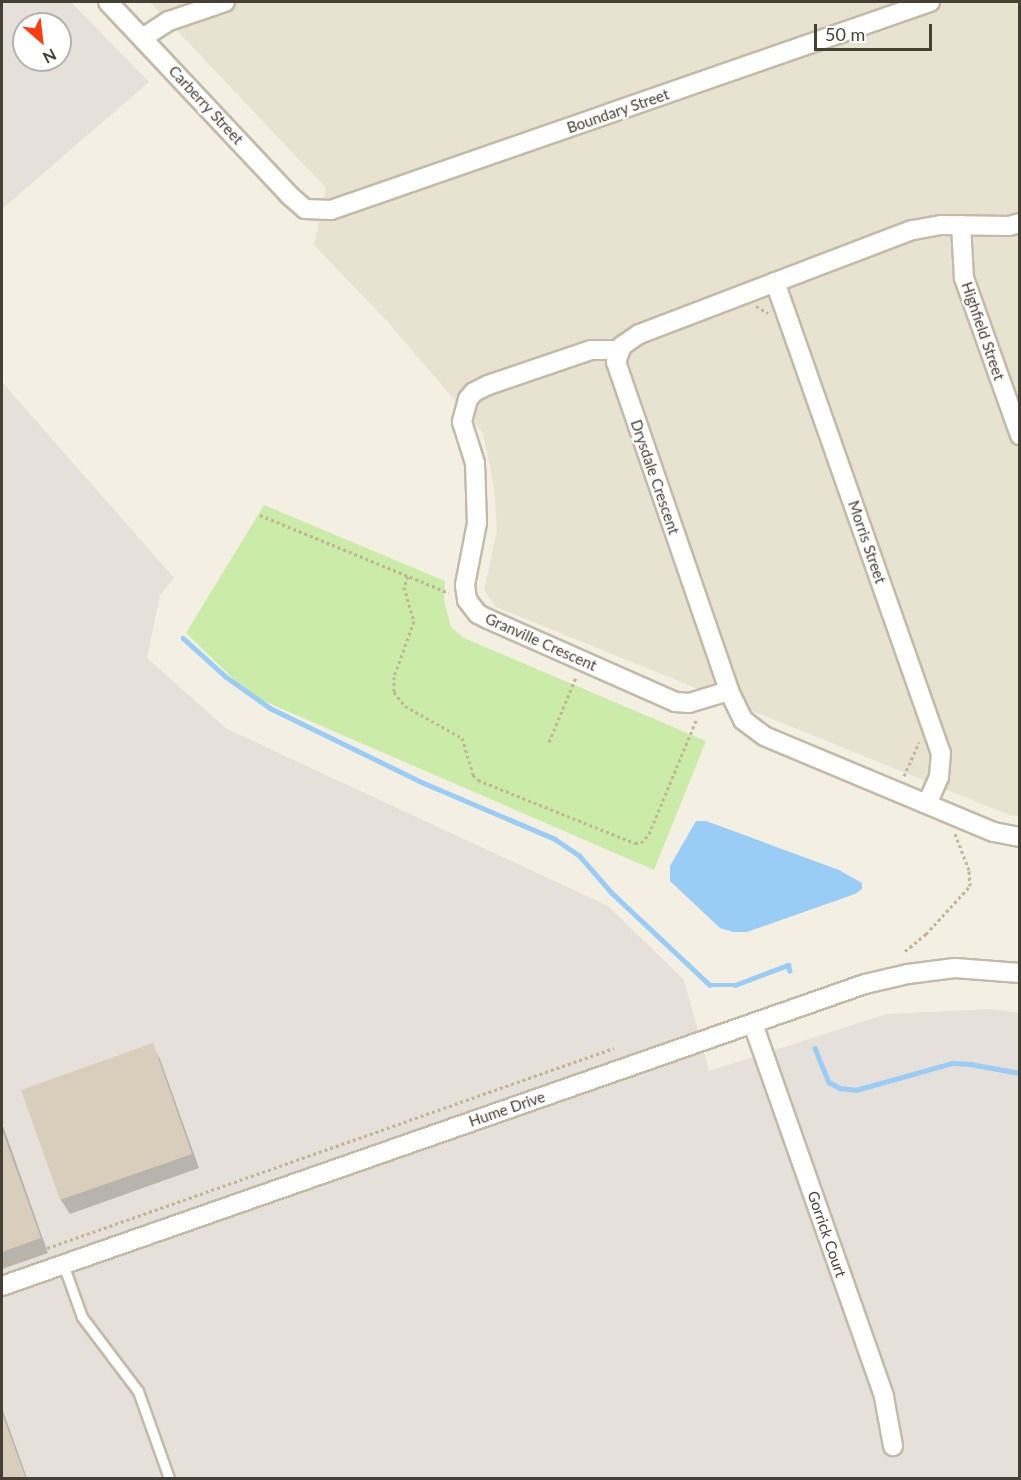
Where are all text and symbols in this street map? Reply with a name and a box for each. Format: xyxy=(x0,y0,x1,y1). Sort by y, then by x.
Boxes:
north arrow xyxy=(12,12,72,72)
scale bar xyxy=(817,12,936,50)
text: 50 m xyxy=(825,23,865,45)
text: N xyxy=(40,45,60,68)
street label: Carberry Street xyxy=(165,62,247,148)
street label: Boundary Street xyxy=(564,85,672,137)
street label: Highfield Street xyxy=(958,279,1008,383)
street label: Drysdale Crescent xyxy=(627,417,683,537)
street label: Morris Street xyxy=(844,498,890,586)
street label: Granville Crescent xyxy=(482,609,600,675)
street label: Hume Drive xyxy=(466,1088,548,1130)
street label: Gorrick Court xyxy=(804,1188,850,1280)

